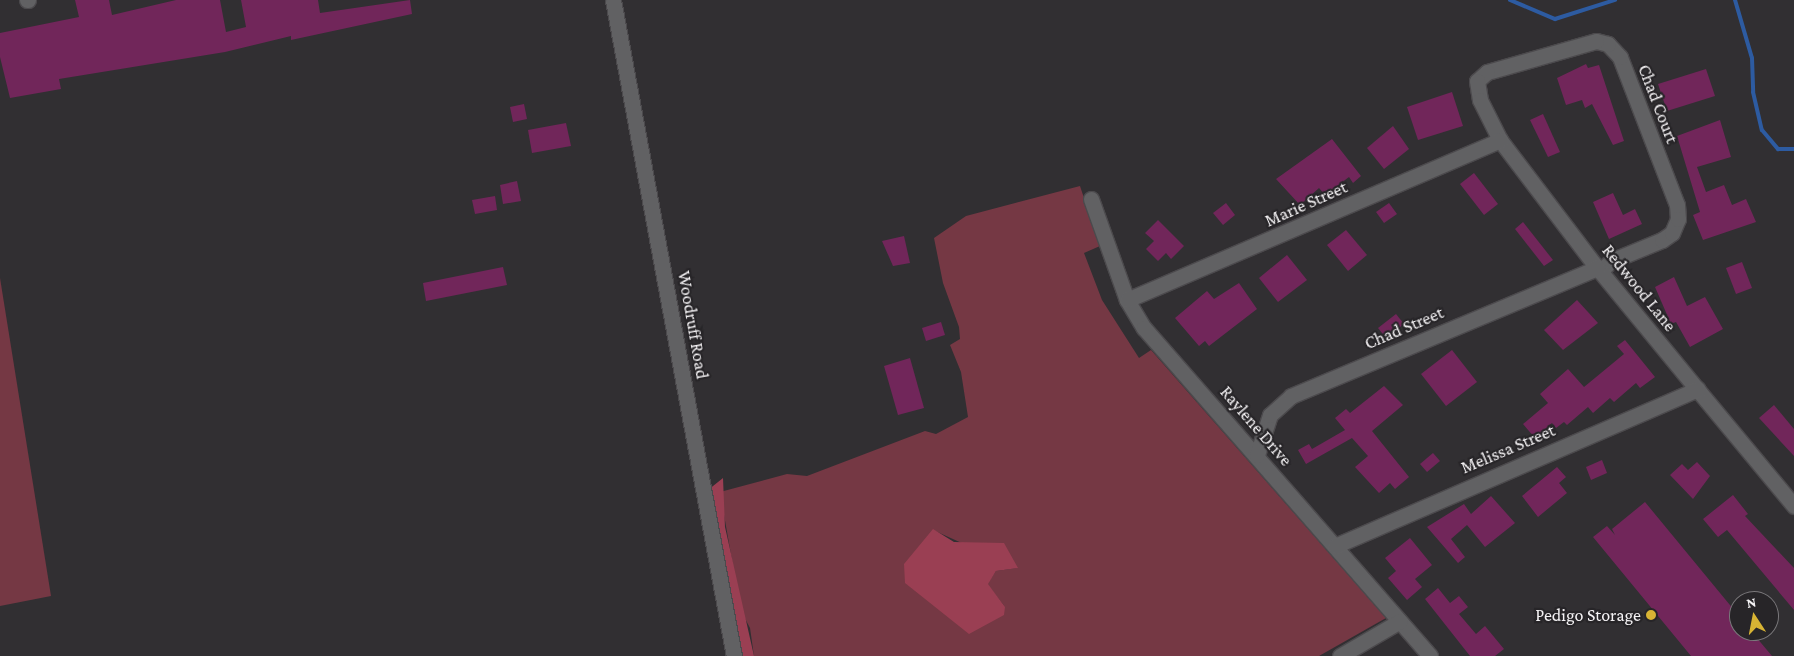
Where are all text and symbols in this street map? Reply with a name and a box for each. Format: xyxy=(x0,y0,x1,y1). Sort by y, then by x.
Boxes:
street label: Chad Court xyxy=(1633,61,1683,147)
street label: Marie Street xyxy=(1261,176,1351,232)
street label: Redwood Lane xyxy=(1597,240,1681,336)
street label: Woodruff Road xyxy=(673,269,713,381)
street label: Chad Street xyxy=(1361,302,1447,354)
street label: Raylene Drive xyxy=(1215,382,1297,470)
street label: Melissa Street xyxy=(1458,419,1558,479)
north arrow xyxy=(1729,591,1779,641)
text: N xyxy=(1745,593,1758,611)
place label: Pedigo Storage xyxy=(1535,604,1641,626)
marker: Pedigo Storage xyxy=(1645,609,1657,621)

